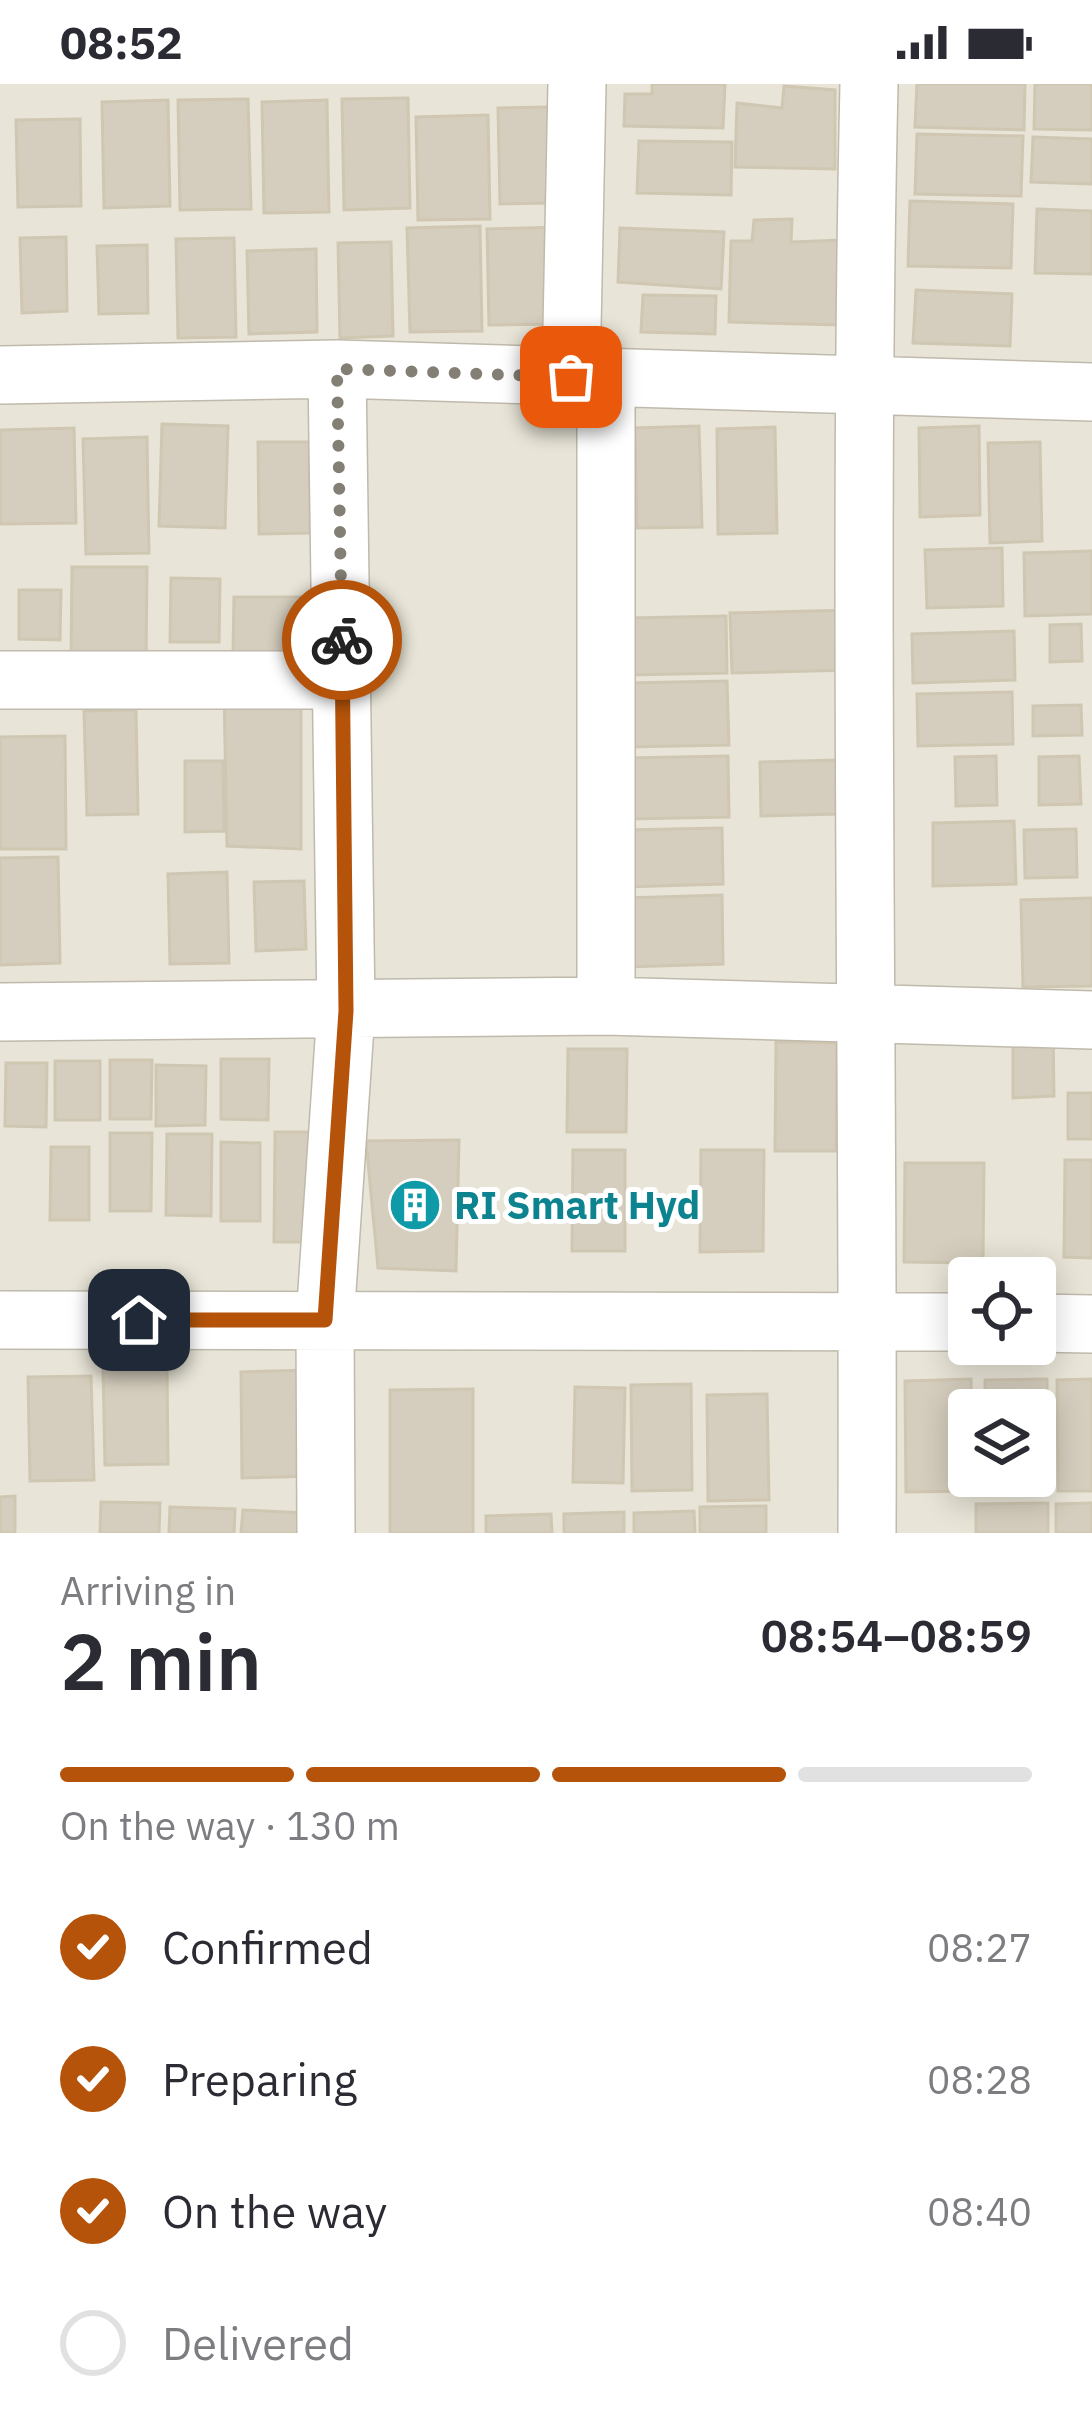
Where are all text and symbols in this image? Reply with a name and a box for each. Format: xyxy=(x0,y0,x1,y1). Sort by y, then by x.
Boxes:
text: 08:52 xyxy=(60,13,183,71)
pin xyxy=(520,326,622,428)
icon: bag xyxy=(538,344,604,410)
courier xyxy=(282,580,402,700)
icon: bike xyxy=(309,607,375,673)
building icon: RI Smart Hyd xyxy=(387,1177,443,1233)
place label: RI Smart Hyd xyxy=(454,1179,700,1230)
map controls xyxy=(948,1257,1056,1497)
button: locate xyxy=(948,1257,1056,1365)
pin xyxy=(88,1269,190,1371)
icon: home xyxy=(106,1287,172,1353)
button: layers xyxy=(948,1389,1056,1497)
text: Arriving in xyxy=(60,1565,236,1616)
text: 08:54–08:59 xyxy=(761,1606,1032,1664)
text: 2 min xyxy=(60,1610,262,1711)
text: On the way · 130 m xyxy=(60,1800,400,1851)
icon: check xyxy=(60,1914,126,1980)
text: Confirmed xyxy=(162,1918,373,1976)
text: 08:27 xyxy=(927,1922,1032,1973)
icon: check xyxy=(60,2046,126,2112)
text: Preparing xyxy=(162,2050,357,2108)
text: 08:28 xyxy=(927,2054,1032,2105)
icon: check xyxy=(60,2178,126,2244)
text: On the way xyxy=(162,2182,387,2240)
text: 08:40 xyxy=(927,2186,1032,2237)
text: Delivered xyxy=(162,2314,354,2372)

